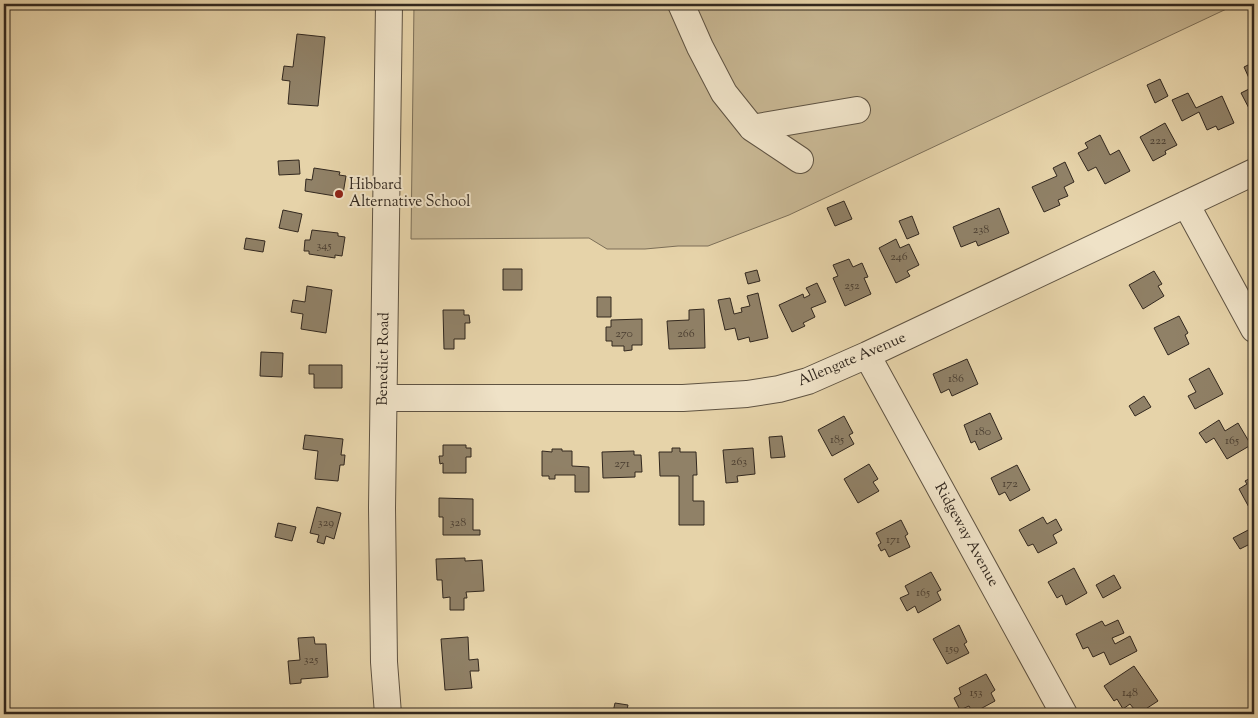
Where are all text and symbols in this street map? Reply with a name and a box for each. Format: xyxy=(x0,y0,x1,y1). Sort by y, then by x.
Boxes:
house number: 222 xyxy=(1150,132,1167,150)
place label: Hibbard Alternative School xyxy=(349,175,470,213)
marker: Hibbard Alternative School xyxy=(333,188,345,200)
house number: 238 xyxy=(973,221,989,239)
house number: 345 xyxy=(316,237,332,255)
house number: 246 xyxy=(890,248,908,266)
house number: 252 xyxy=(844,277,860,295)
street label: Benedict Road xyxy=(373,312,395,406)
house number: 270 xyxy=(615,325,633,343)
house number: 266 xyxy=(677,325,695,343)
street label: Allengate Avenue xyxy=(795,328,909,392)
house number: 186 xyxy=(948,370,964,388)
house number: 180 xyxy=(975,423,991,441)
house number: 185 xyxy=(830,431,844,449)
house number: 165 xyxy=(1225,432,1239,450)
house number: 263 xyxy=(731,453,747,471)
house number: 271 xyxy=(614,455,630,473)
house number: 172 xyxy=(1002,475,1018,493)
street label: Ridgeway Avenue xyxy=(929,479,1003,591)
house number: 329 xyxy=(318,514,334,532)
house number: 328 xyxy=(450,514,466,532)
house number: 171 xyxy=(886,531,900,549)
house number: 165 xyxy=(916,584,930,602)
house number: 159 xyxy=(945,640,959,658)
house number: 325 xyxy=(304,651,318,669)
house number: 153 xyxy=(969,684,983,702)
house number: 148 xyxy=(1122,684,1138,702)

